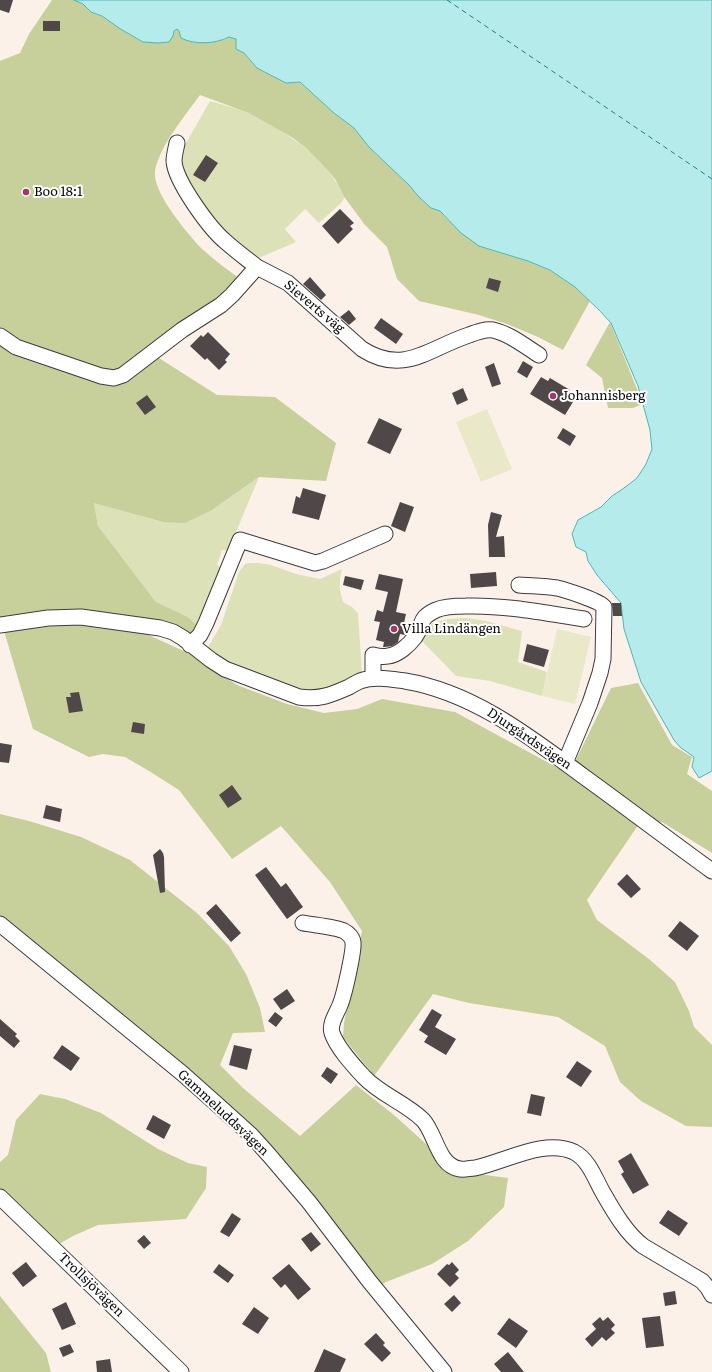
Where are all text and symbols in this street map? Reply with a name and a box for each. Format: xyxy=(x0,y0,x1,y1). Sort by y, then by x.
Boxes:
place label: Boo 18:1 xyxy=(34,184,82,200)
marker: Boo 18:1 xyxy=(21,187,31,197)
street label: Sieverts väg xyxy=(281,277,347,337)
place label: Johannisberg xyxy=(561,388,646,404)
marker: Johannisberg xyxy=(548,391,558,401)
place label: Villa Lindängen xyxy=(402,621,501,637)
marker: Villa Lindängen xyxy=(389,624,399,634)
street label: Djurgårdsvägen xyxy=(484,705,574,773)
street label: Gammeluddsvägen xyxy=(174,1067,272,1159)
street label: Trollsjövägen xyxy=(55,1250,127,1320)

